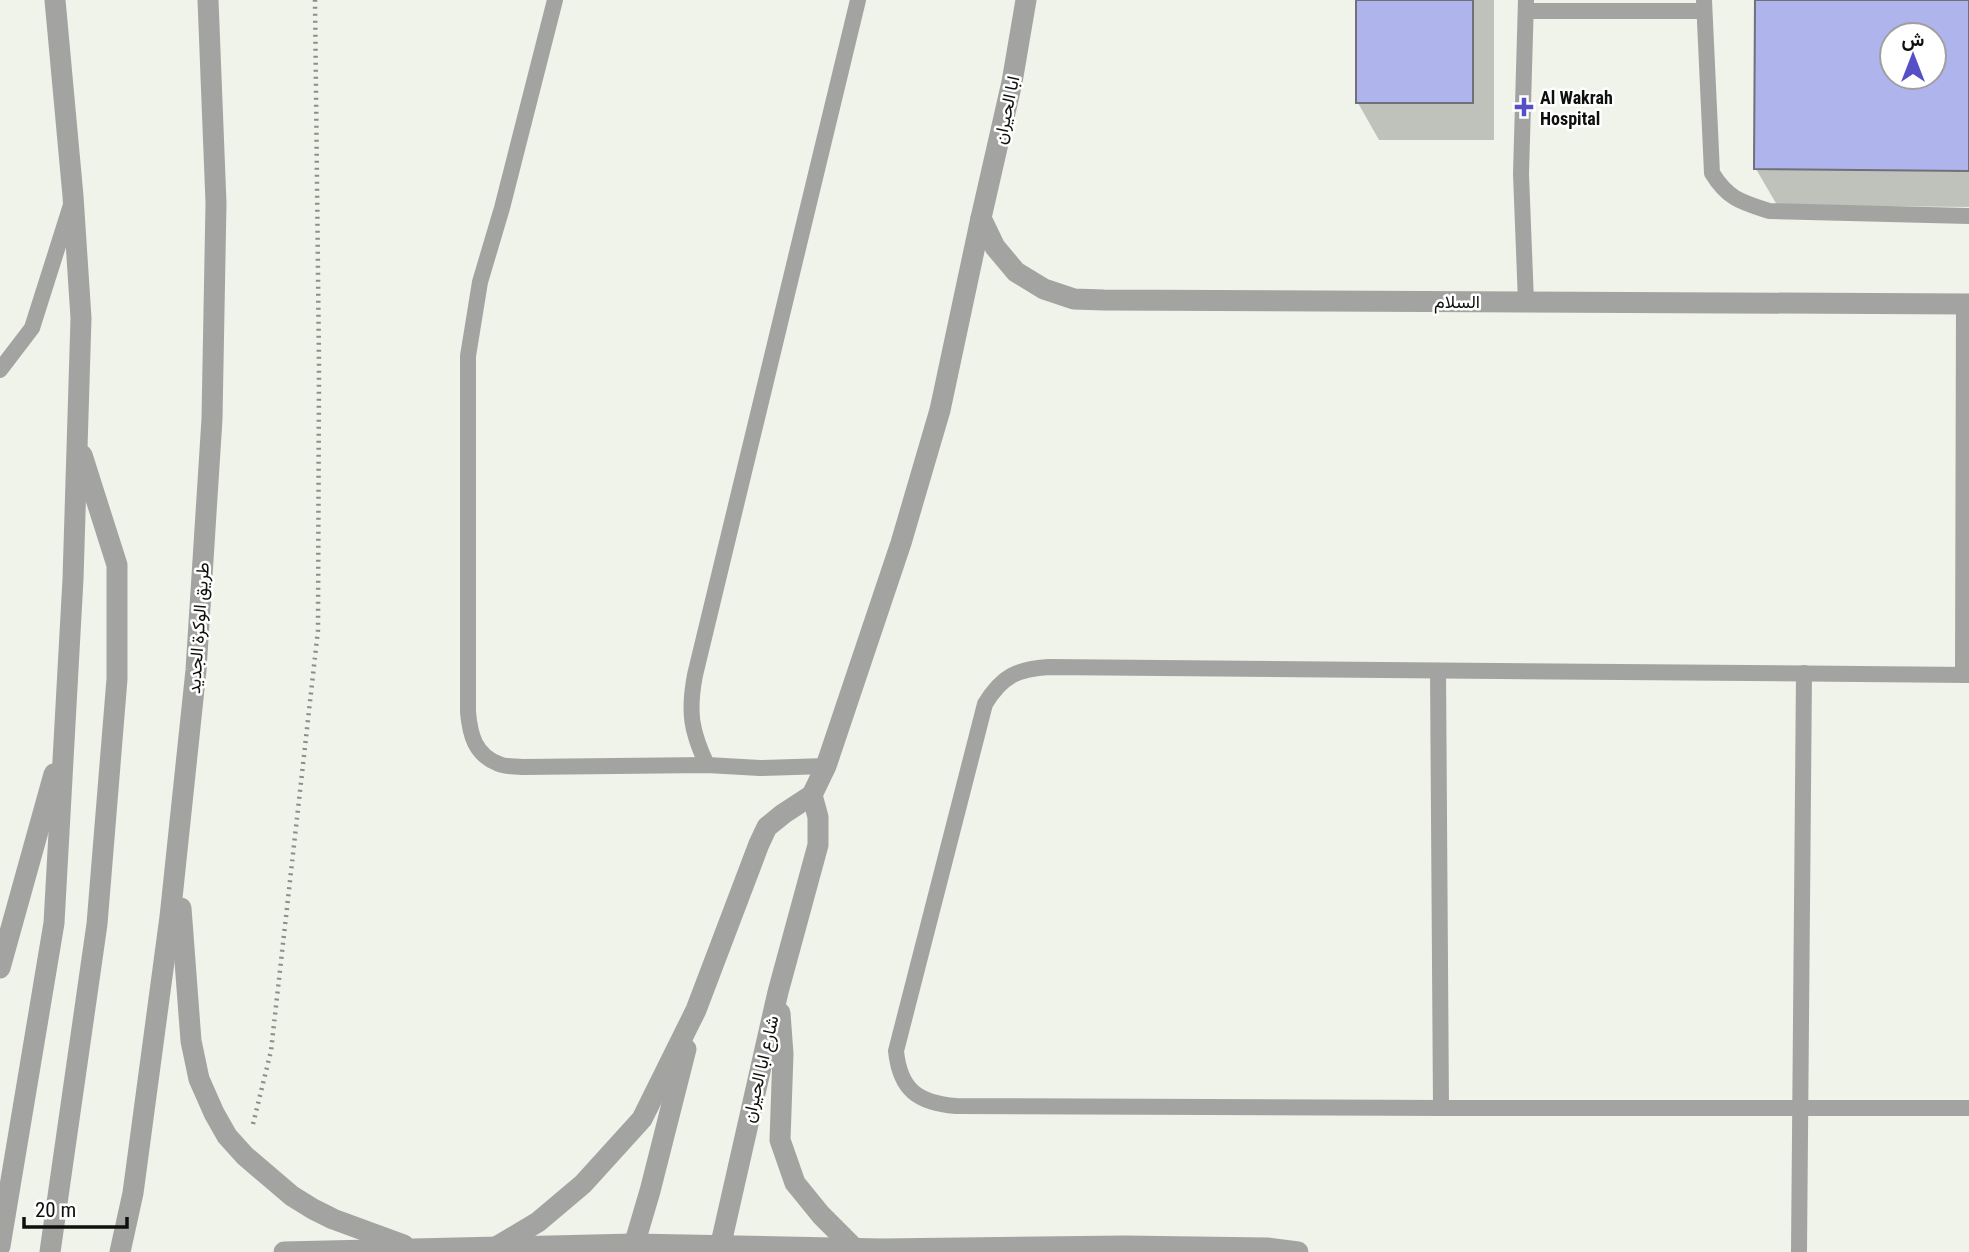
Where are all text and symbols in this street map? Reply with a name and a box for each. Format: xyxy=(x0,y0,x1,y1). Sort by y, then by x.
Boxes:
north arrow xyxy=(1878,21,1948,91)
text: ش xyxy=(1902,28,1925,51)
street label: ابا الحيران xyxy=(989,74,1024,146)
place label: Al Wakrah Hospital xyxy=(1540,87,1613,129)
marker: Al Wakrah Hospital xyxy=(1514,97,1534,117)
street label: السلام xyxy=(1434,291,1480,314)
street label: طريق الوكرة الجديد xyxy=(183,561,214,695)
street label: شارع ابا الحيران xyxy=(737,1013,784,1125)
scale bar xyxy=(24,1186,128,1230)
text: 20 m xyxy=(35,1198,76,1222)

